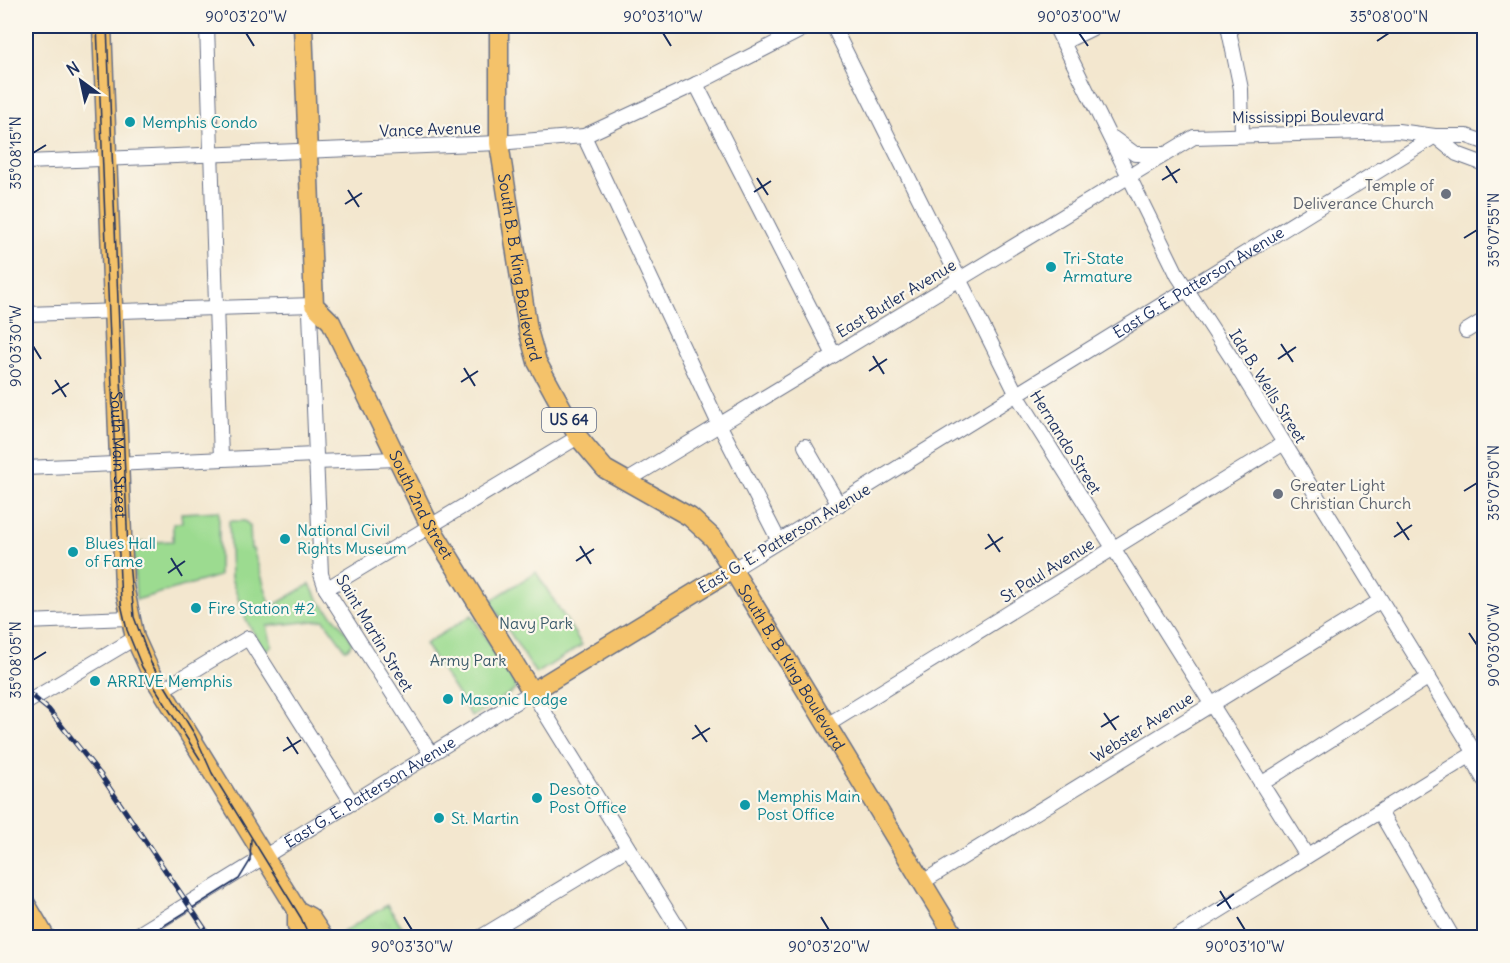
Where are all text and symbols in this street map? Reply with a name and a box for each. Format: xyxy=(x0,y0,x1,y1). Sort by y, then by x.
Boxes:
text: 90°03'20"W xyxy=(205,7,287,26)
text: 90°03'10"W xyxy=(623,7,703,26)
text: 90°03'00"W xyxy=(1037,7,1121,26)
text: 35°08'00"N xyxy=(1350,7,1428,26)
north arrow xyxy=(51,51,111,111)
text: N xyxy=(63,57,83,80)
street label: Mississippi Boulevard xyxy=(1232,105,1384,127)
place label: Memphis Condo xyxy=(142,112,258,132)
marker: Memphis Condo xyxy=(123,115,137,129)
text: 35°08'15"N xyxy=(6,116,25,190)
street label: Vance Avenue xyxy=(379,117,481,141)
street label: South B. B. King Boulevard xyxy=(494,172,546,363)
place label: Temple of Deliverance Church xyxy=(1293,175,1435,213)
marker: Temple of Deliverance Church xyxy=(1439,187,1453,201)
text: 35°07'55"N xyxy=(1484,193,1503,267)
street label: East G. E. Patterson Avenue xyxy=(1109,222,1287,342)
place label: Tri-State Armature xyxy=(1063,248,1132,286)
street label: East Butler Avenue xyxy=(832,254,960,342)
marker: Tri-State Armature xyxy=(1044,260,1058,274)
text: 90°03'30"W xyxy=(6,305,25,387)
street label: Ida B. Wells Street xyxy=(1225,326,1311,447)
street label: Hernando Street xyxy=(1026,386,1106,498)
street label: South Main Street xyxy=(106,391,131,519)
road number: US 64 xyxy=(542,408,596,432)
text: 35°07'50"N xyxy=(1484,445,1503,521)
street label: South 2nd Street xyxy=(385,447,458,563)
place label: Greater Light Christian Church xyxy=(1290,475,1411,513)
street label: East G. E. Patterson Avenue xyxy=(694,479,874,597)
marker: Greater Light Christian Church xyxy=(1271,487,1285,501)
place label: National Civil Rights Museum xyxy=(297,520,407,558)
marker: National Civil Rights Museum xyxy=(278,532,292,546)
place label: Blues Hall of Fame xyxy=(85,533,156,571)
street label: St Paul Avenue xyxy=(997,533,1097,607)
marker: Blues Hall of Fame xyxy=(66,545,80,559)
street label: Saint Martin Street xyxy=(332,571,418,696)
street label: South B. B. King Boulevard xyxy=(734,581,850,754)
place label: Fire Station #2 xyxy=(208,598,315,618)
marker: Fire Station #2 xyxy=(189,601,203,615)
text: 90°03'00"W xyxy=(1484,603,1503,687)
park label: Navy Park xyxy=(499,613,573,633)
text: 35°08'05"N xyxy=(6,621,25,699)
park label: Army Park xyxy=(430,650,506,670)
place label: ARRIVE Memphis xyxy=(107,671,233,691)
marker: ARRIVE Memphis xyxy=(88,674,102,688)
street label: Webster Avenue xyxy=(1087,688,1197,766)
place label: Masonic Lodge xyxy=(460,689,568,709)
marker: Masonic Lodge xyxy=(441,692,455,706)
street label: East G. E. Patterson Avenue xyxy=(280,732,459,852)
place label: Desoto Post Office xyxy=(549,779,627,817)
place label: Memphis Main Post Office xyxy=(757,786,860,824)
marker: Desoto Post Office xyxy=(530,791,544,805)
marker: Memphis Main Post Office xyxy=(738,798,752,812)
place label: St. Martin xyxy=(451,808,519,828)
marker: St. Martin xyxy=(432,811,446,825)
text: 90°03'30"W xyxy=(371,937,453,956)
text: 90°03'20"W xyxy=(788,937,870,956)
text: 90°03'10"W xyxy=(1205,937,1285,956)

